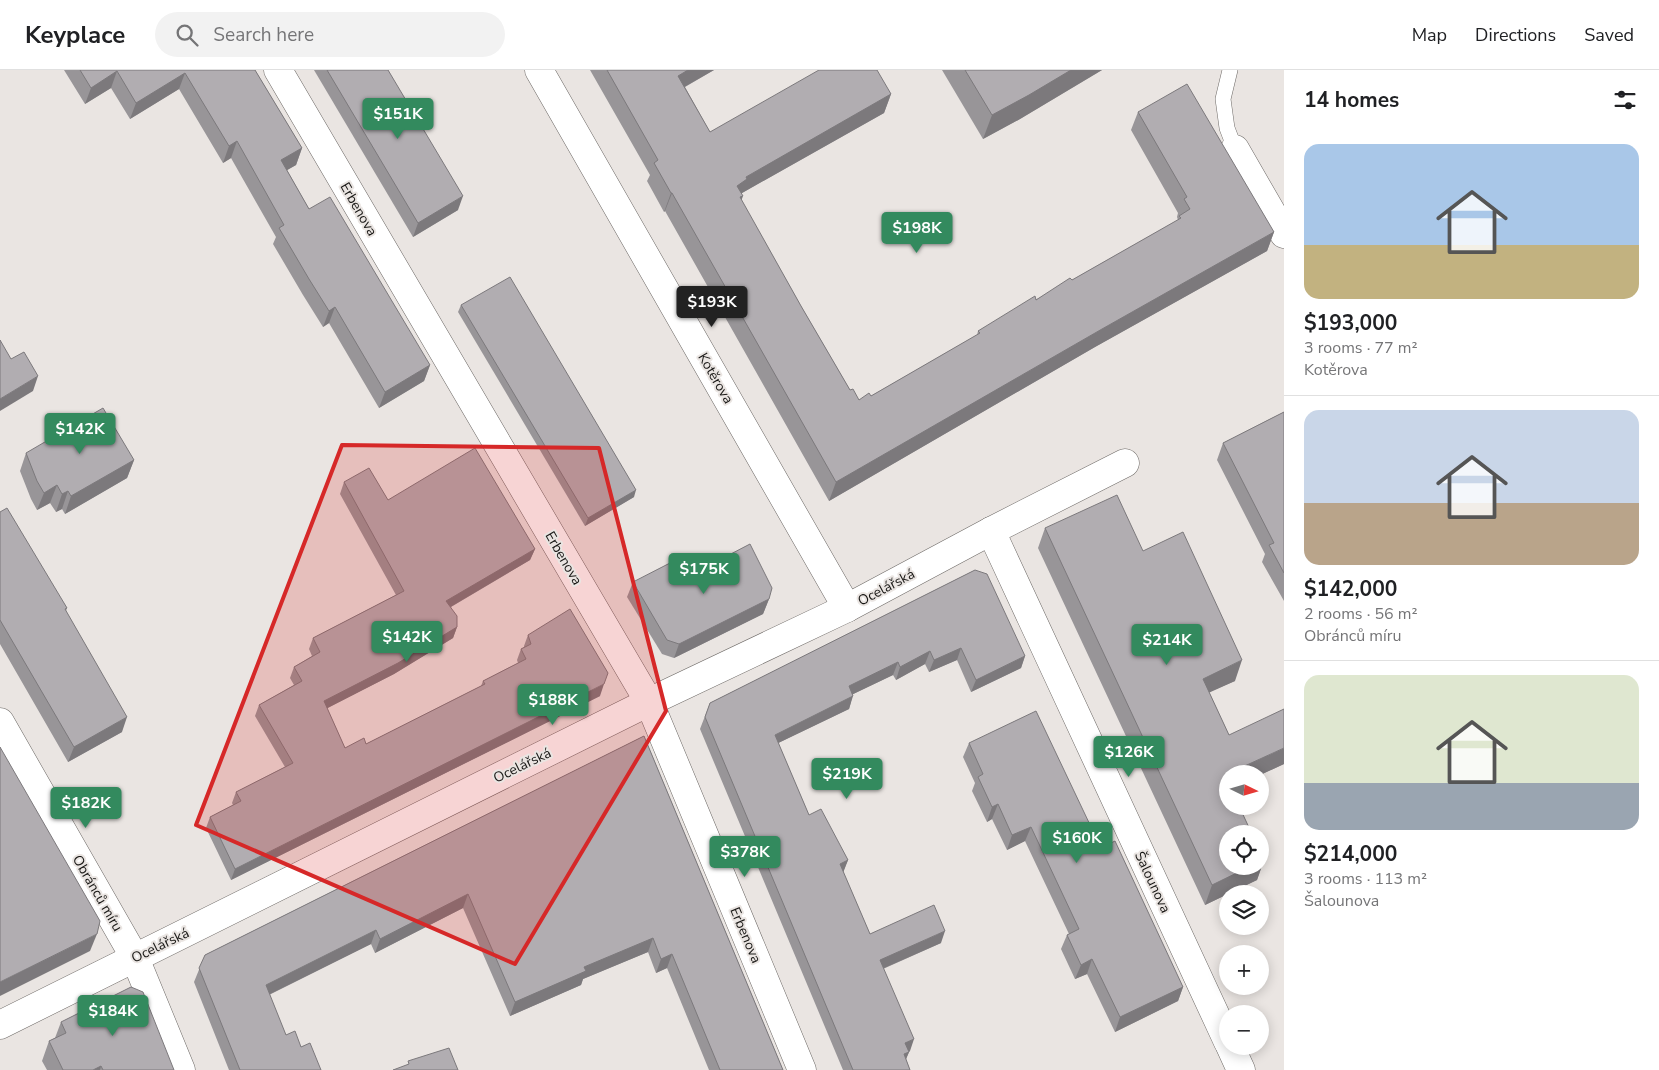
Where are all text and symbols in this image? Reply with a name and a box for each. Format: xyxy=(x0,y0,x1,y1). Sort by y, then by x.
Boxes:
search box xyxy=(155,12,505,57)
text: Keyplace xyxy=(25,19,125,51)
icon: search xyxy=(173,21,201,49)
text: Search here xyxy=(213,22,314,48)
text: Map xyxy=(1412,23,1447,47)
text: Directions xyxy=(1475,23,1556,47)
text: Saved xyxy=(1584,23,1634,47)
text: 14 homes xyxy=(1304,86,1399,114)
icon: filters xyxy=(1611,86,1639,114)
pin: $151K xyxy=(363,98,433,140)
text: $151K xyxy=(373,103,423,125)
icon: home xyxy=(1427,177,1517,267)
street label: Erbenova xyxy=(336,179,382,240)
pin: $198K xyxy=(882,212,952,254)
text: $198K xyxy=(892,217,942,239)
pin: $193K xyxy=(677,286,747,328)
text: $193K xyxy=(687,291,737,313)
text: $193,000 xyxy=(1304,309,1397,337)
text: 3 rooms · 77 m² xyxy=(1304,337,1417,359)
street label: Kotěrova xyxy=(693,349,738,407)
text: Kotěrova xyxy=(1304,359,1368,381)
pin: $142K xyxy=(45,412,115,455)
text: $142K xyxy=(55,418,105,440)
icon: home xyxy=(1427,442,1517,532)
street label: Erbenova xyxy=(541,528,587,589)
pin: $175K xyxy=(669,552,739,595)
text: $175K xyxy=(679,558,729,580)
street label: Ocelářská xyxy=(854,564,918,610)
text: $142,000 xyxy=(1304,575,1397,603)
text: 2 rooms · 56 m² xyxy=(1304,603,1417,625)
pin: $142K xyxy=(372,620,442,663)
pin: $214K xyxy=(1132,624,1202,666)
text: Obránců míru xyxy=(1304,625,1401,647)
text: $142K xyxy=(382,626,432,648)
text: $214K xyxy=(1142,629,1192,651)
pin: $188K xyxy=(518,684,588,726)
text: $188K xyxy=(528,689,578,711)
icon: home xyxy=(1427,707,1517,797)
pin: $126K xyxy=(1094,736,1164,778)
text: $126K xyxy=(1104,741,1154,763)
street label: Ocelářská xyxy=(490,743,554,788)
pin: $219K xyxy=(812,758,882,800)
text: $219K xyxy=(822,763,872,785)
north arrow xyxy=(1219,765,1269,815)
map controls xyxy=(1219,765,1269,1055)
pin: $182K xyxy=(51,786,121,829)
text: $182K xyxy=(61,792,111,814)
pin: $160K xyxy=(1042,822,1112,864)
button: locate xyxy=(1219,825,1269,875)
text: $160K xyxy=(1052,827,1102,849)
pin: $378K xyxy=(710,836,780,878)
text: $214,000 xyxy=(1304,840,1397,868)
text: $378K xyxy=(720,841,770,863)
street label: Šalounova xyxy=(1130,848,1175,916)
street label: Obránců míru xyxy=(68,852,127,935)
text: 3 rooms · 113 m² xyxy=(1304,868,1427,890)
button: layers xyxy=(1219,885,1269,935)
text: Šalounova xyxy=(1304,890,1379,912)
street label: Erbenova xyxy=(725,904,766,966)
street label: Ocelářská xyxy=(128,923,192,968)
button: + xyxy=(1219,945,1269,995)
pin: $184K xyxy=(78,994,148,1037)
text: $184K xyxy=(88,1000,138,1022)
button: − xyxy=(1219,1005,1269,1055)

